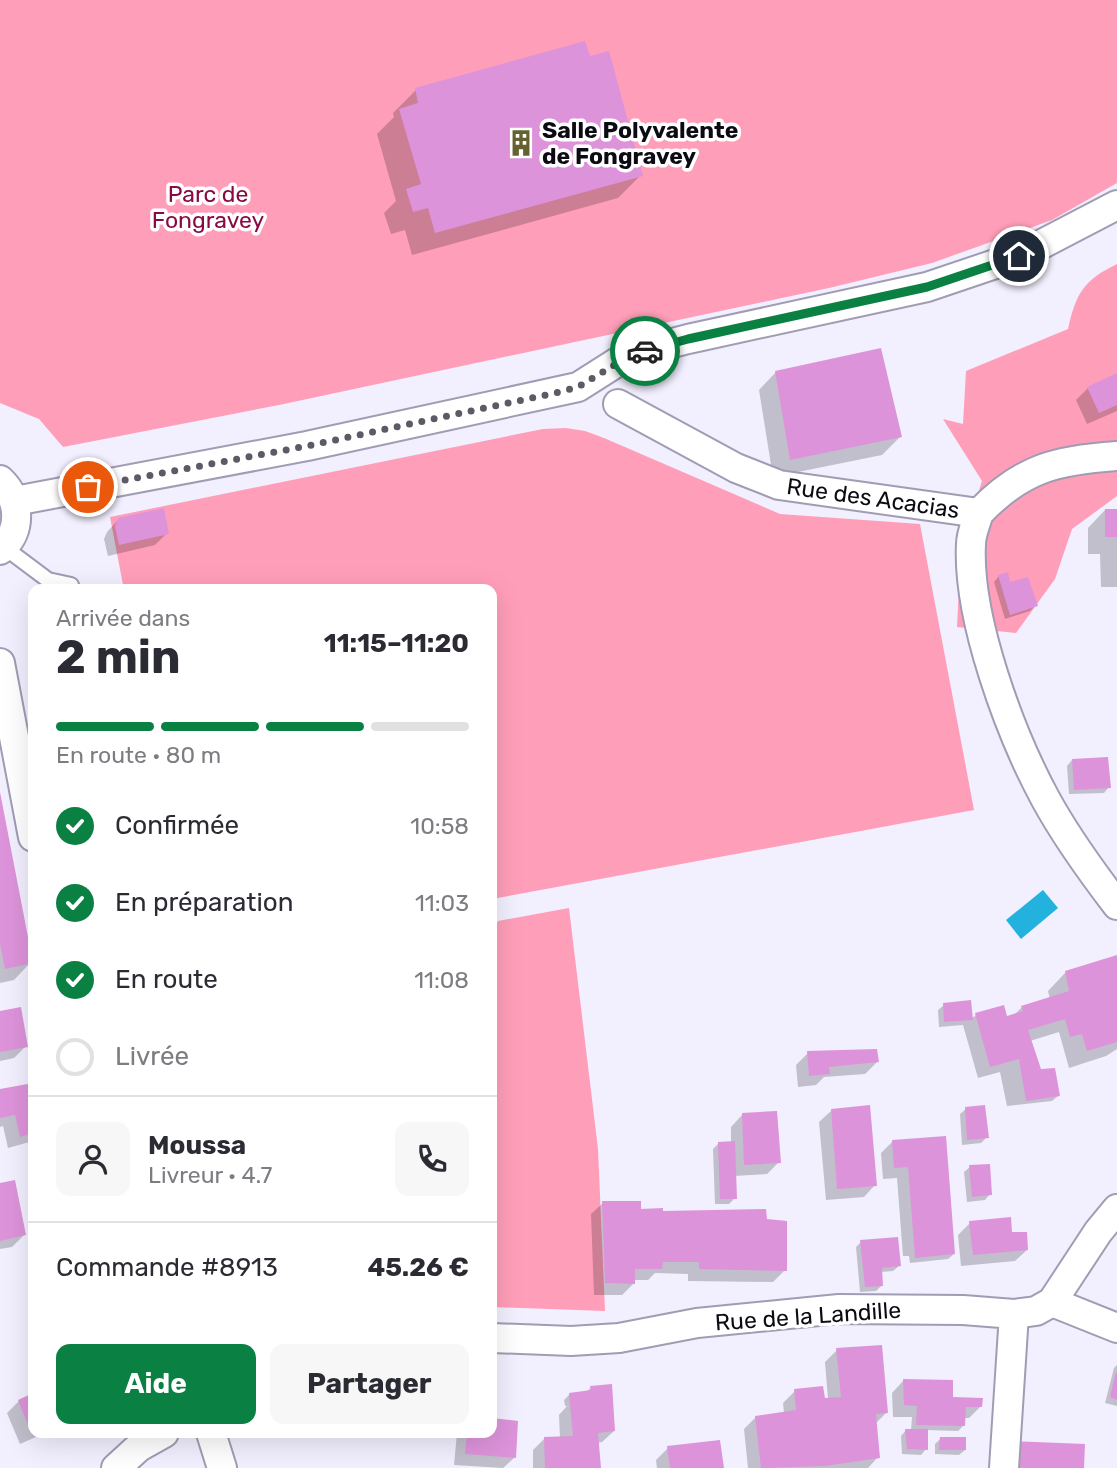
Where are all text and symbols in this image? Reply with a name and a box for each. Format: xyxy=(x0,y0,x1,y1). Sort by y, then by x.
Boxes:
place label: Salle Polyvalente de Fongravey xyxy=(542,116,738,170)
building icon: Salle Polyvalente de Fongravey xyxy=(506,128,536,158)
park label: Parc de Fongravey xyxy=(152,180,265,234)
pin xyxy=(989,226,1049,286)
icon: home xyxy=(1000,237,1038,275)
courier xyxy=(610,316,680,386)
icon: car xyxy=(626,332,664,370)
pin xyxy=(58,457,118,517)
icon: bag xyxy=(69,468,107,506)
street label: Rue des Acacias xyxy=(785,472,961,524)
text: Arrivée dans xyxy=(56,604,190,632)
text: 11:15–11:20 xyxy=(324,628,469,659)
text: 2 min xyxy=(56,630,181,685)
text: En route · 80 m xyxy=(56,741,221,769)
icon: check xyxy=(56,807,94,845)
text: Confirmée xyxy=(115,810,239,841)
text: 10:58 xyxy=(410,812,469,840)
icon: check xyxy=(56,884,94,922)
text: En préparation xyxy=(115,887,293,918)
text: 11:03 xyxy=(415,889,469,917)
icon: check xyxy=(56,961,94,999)
text: En route xyxy=(115,964,218,995)
text: 11:08 xyxy=(414,966,469,994)
text: Livrée xyxy=(115,1041,189,1072)
button: person xyxy=(56,1122,130,1196)
button: phone xyxy=(395,1122,469,1196)
text: Moussa xyxy=(148,1130,246,1161)
text: Livreur · 4.7 xyxy=(148,1161,272,1189)
text: Commande #8913 xyxy=(56,1252,278,1283)
text: 45.26 € xyxy=(367,1252,469,1283)
street label: Rue de la Landille xyxy=(714,1296,902,1336)
button: Aide xyxy=(56,1344,256,1424)
button: Partager xyxy=(270,1344,469,1424)

